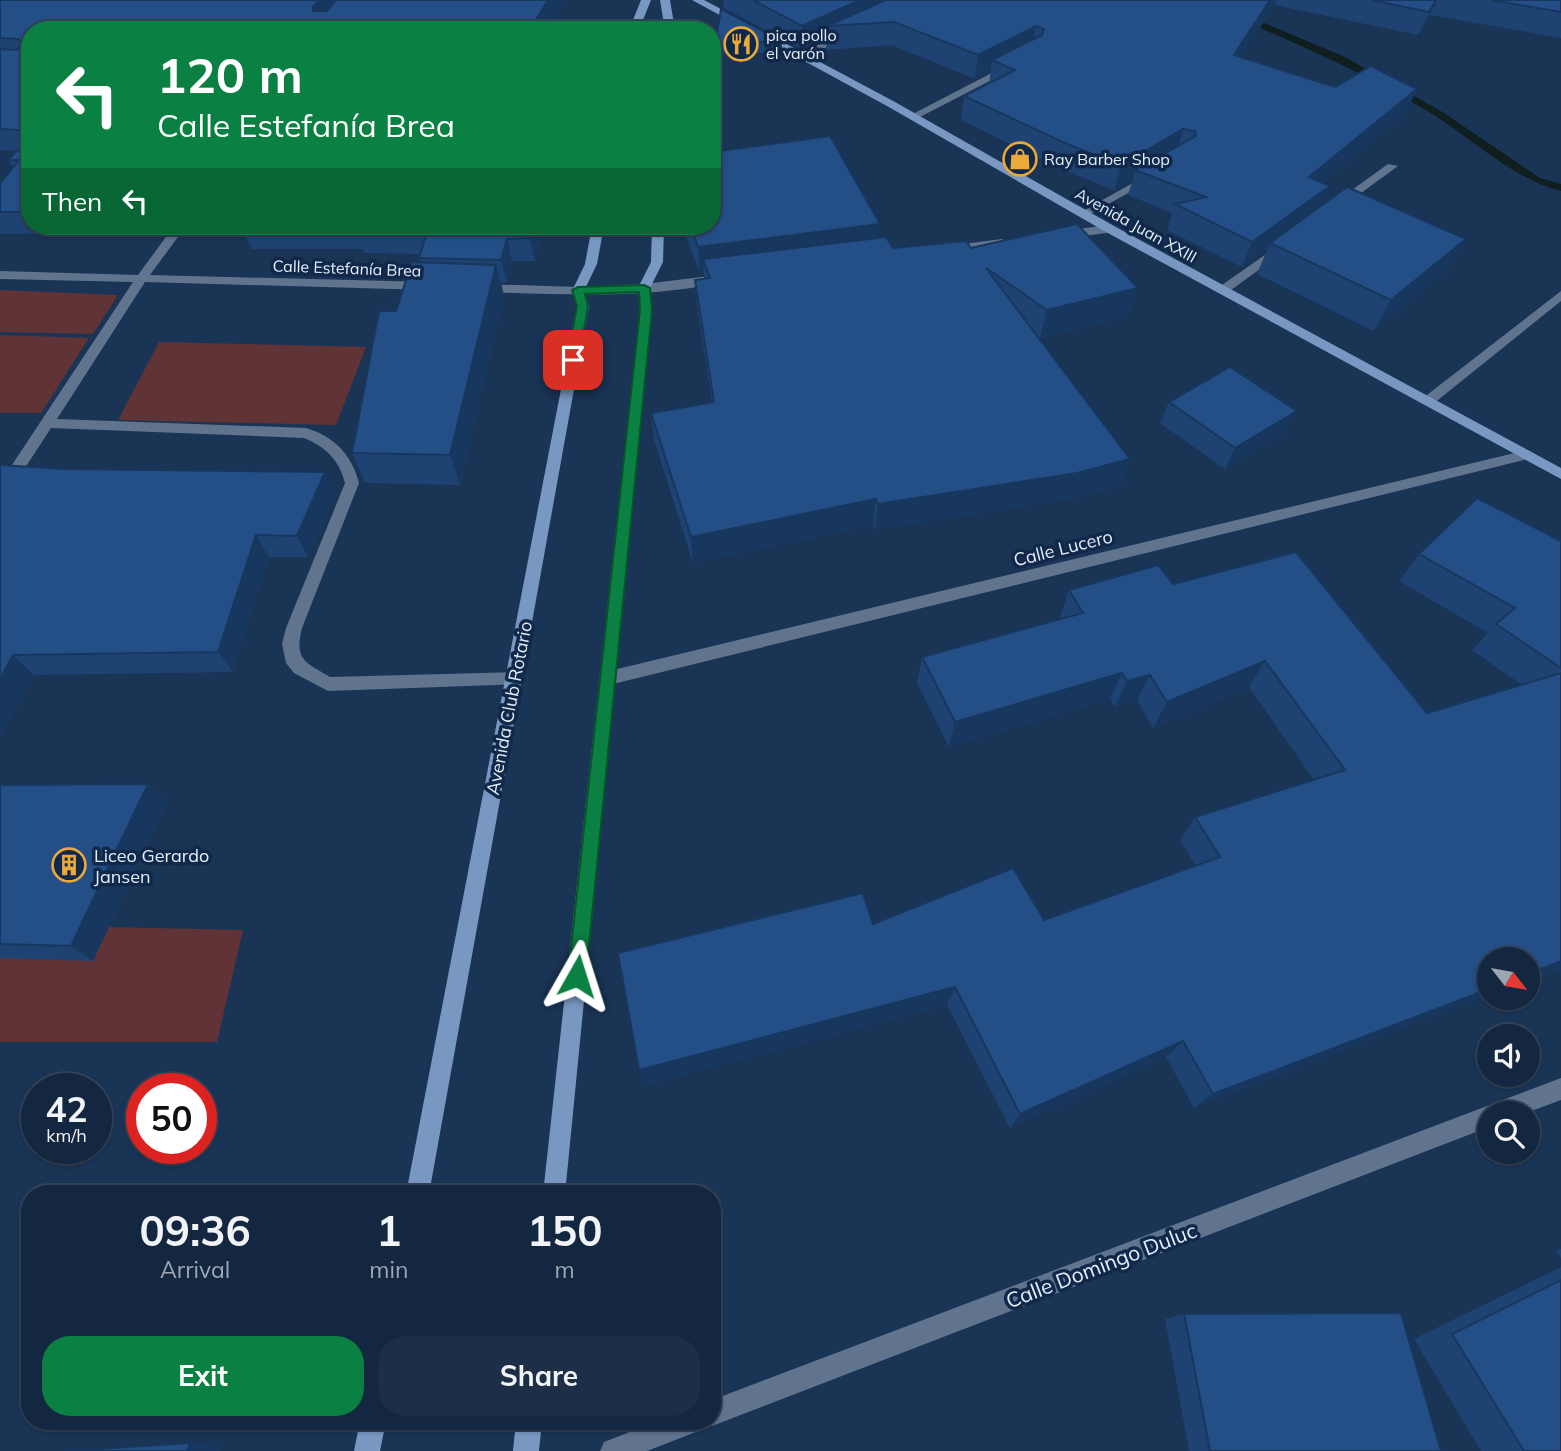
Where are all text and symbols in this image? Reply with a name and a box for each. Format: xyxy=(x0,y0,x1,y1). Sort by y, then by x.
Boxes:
restaurant icon: pica pollo el varón xyxy=(722,25,760,63)
place label: pica pollo el varón xyxy=(766,25,837,63)
text: 120 m xyxy=(157,44,303,105)
icon: left xyxy=(42,49,133,140)
text: Calle Estefanía Brea xyxy=(157,105,455,145)
shop icon: Ray Barber Shop xyxy=(1001,140,1039,178)
place label: Ray Barber Shop xyxy=(1044,149,1170,169)
icon: left xyxy=(116,182,154,220)
street label: Avenida Juan XXIII xyxy=(1072,183,1200,267)
text: Then xyxy=(42,185,102,218)
street label: Calle Estefanía Brea xyxy=(272,255,422,281)
pin xyxy=(543,330,603,390)
icon: arrive xyxy=(554,341,592,379)
street label: Calle Lucero xyxy=(1011,525,1115,571)
street label: Avenida Club Rotario xyxy=(481,619,537,797)
place label: Liceo Gerardo Jansen xyxy=(94,844,209,888)
building icon: Liceo Gerardo Jansen xyxy=(50,846,88,884)
position arrow xyxy=(540,939,614,1013)
north arrow xyxy=(1477,947,1540,1010)
map controls xyxy=(1477,947,1540,1164)
button: sound xyxy=(1477,1024,1540,1087)
speed limit sign: 50 xyxy=(126,1073,217,1164)
text: 42 xyxy=(45,1087,88,1131)
button: search xyxy=(1477,1101,1540,1164)
text: km/h xyxy=(46,1124,87,1147)
text: 09:36 xyxy=(140,1204,251,1257)
text: 1 xyxy=(376,1204,401,1257)
text: 150 xyxy=(527,1204,602,1257)
street label: Calle Domingo Duluc xyxy=(1002,1217,1200,1313)
text: Arrival xyxy=(160,1255,230,1284)
text: min xyxy=(369,1255,408,1284)
text: m xyxy=(555,1255,575,1284)
button: Exit xyxy=(42,1336,364,1416)
button: Share xyxy=(378,1336,700,1416)

